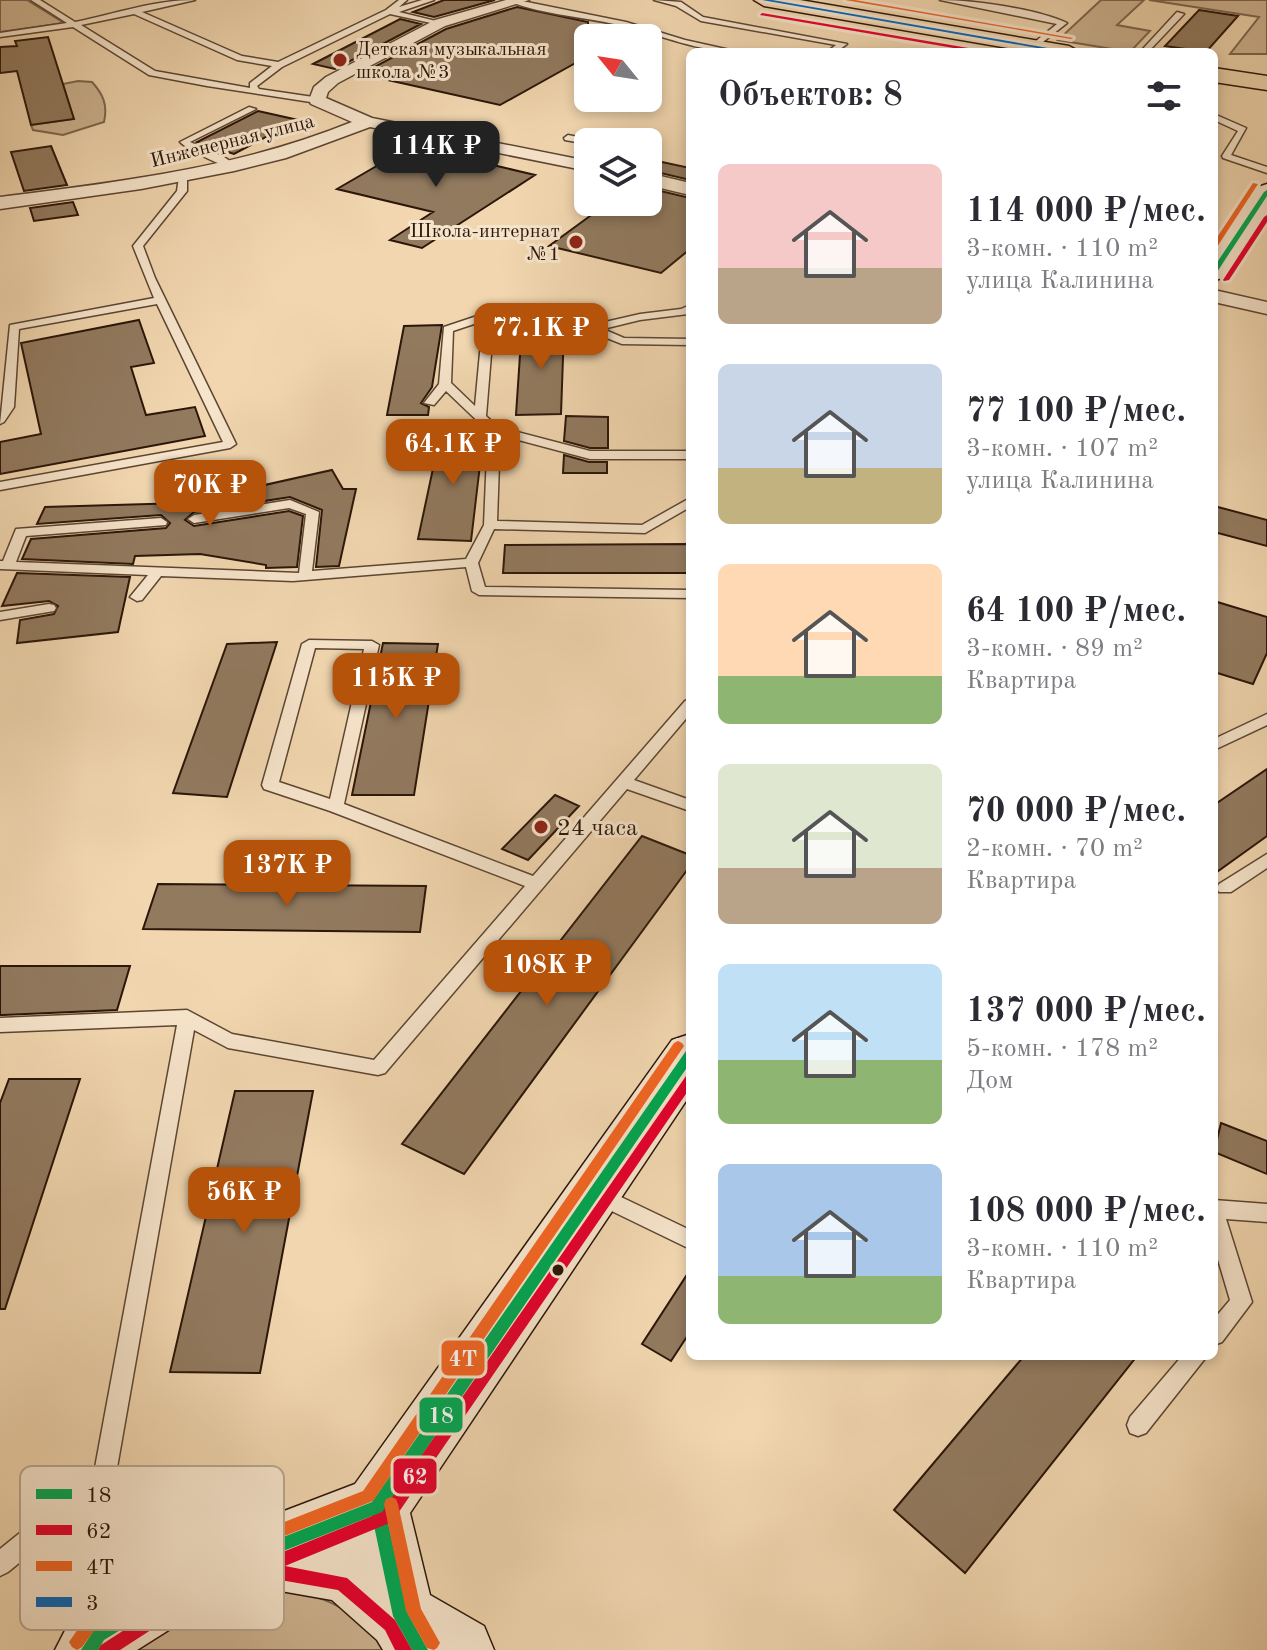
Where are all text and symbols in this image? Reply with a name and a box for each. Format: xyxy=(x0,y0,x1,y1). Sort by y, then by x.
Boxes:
north arrow xyxy=(574,24,662,112)
map controls xyxy=(574,24,662,216)
place label: Детская музыкальная школа №3 xyxy=(356,40,547,83)
marker: Детская музыкальная школа №3 xyxy=(331,51,349,69)
icon: filters xyxy=(1142,74,1186,118)
text: Объектов: 8 xyxy=(718,79,903,113)
street label: Инженерная улица xyxy=(148,112,317,172)
pin: 114K ₽ xyxy=(371,121,501,189)
button: layers xyxy=(574,128,662,216)
text: 114K ₽ xyxy=(391,134,481,160)
text: 114 000 ₽/мес. xyxy=(966,195,1206,229)
icon: home xyxy=(782,196,878,292)
place label: Школа-интернат №1 xyxy=(410,222,560,265)
marker: Школа-интернат №1 xyxy=(567,233,585,251)
text: 3-комн. · 110 m² xyxy=(966,236,1158,262)
text: улица Калинина xyxy=(966,268,1154,294)
pin: 77.1K ₽ xyxy=(467,303,615,371)
text: 77.1K ₽ xyxy=(492,316,590,342)
text: 77 100 ₽/мес. xyxy=(966,395,1186,429)
icon: home xyxy=(782,396,878,492)
pin: 64.1K ₽ xyxy=(379,419,527,487)
text: 64.1K ₽ xyxy=(404,432,502,458)
text: 3-комн. · 107 m² xyxy=(966,436,1158,462)
pin: 70K ₽ xyxy=(154,460,266,528)
text: улица Калинина xyxy=(966,468,1154,494)
text: 70K ₽ xyxy=(172,473,248,499)
text: 64 100 ₽/мес. xyxy=(966,595,1186,629)
icon: home xyxy=(782,596,878,692)
text: 3-комн. · 89 m² xyxy=(966,636,1143,662)
pin: 115K ₽ xyxy=(331,653,461,721)
text: 115K ₽ xyxy=(351,666,441,692)
text: Квартира xyxy=(966,668,1076,694)
text: 70 000 ₽/мес. xyxy=(966,795,1186,829)
icon: home xyxy=(782,796,878,892)
place label: 24 часа xyxy=(557,817,638,841)
marker: 24 часа xyxy=(532,818,550,836)
text: 2-комн. · 70 m² xyxy=(966,836,1143,862)
pin: 137K ₽ xyxy=(222,840,352,908)
text: 137K ₽ xyxy=(242,853,332,879)
text: Квартира xyxy=(966,868,1076,894)
pin: 108K ₽ xyxy=(482,940,612,1008)
text: 108K ₽ xyxy=(502,953,592,979)
text: 137 000 ₽/мес. xyxy=(966,995,1206,1029)
icon: home xyxy=(782,996,878,1092)
text: 5-комн. · 178 m² xyxy=(966,1036,1158,1062)
text: Дом xyxy=(966,1068,1013,1094)
pin: 56K ₽ xyxy=(188,1167,300,1235)
text: 56K ₽ xyxy=(206,1180,282,1206)
text: 108 000 ₽/мес. xyxy=(966,1195,1206,1229)
icon: home xyxy=(782,1196,878,1292)
text: 3-комн. · 110 m² xyxy=(966,1236,1158,1262)
unlabelled marker xyxy=(550,1262,566,1278)
text: Квартира xyxy=(966,1268,1076,1294)
line badge: 4Т xyxy=(440,1339,486,1377)
text: 4Т xyxy=(449,1349,477,1371)
line badge: 18 xyxy=(418,1396,464,1434)
text: 18 xyxy=(428,1406,454,1428)
line badge: 62 xyxy=(392,1457,438,1495)
legend xyxy=(20,1466,284,1630)
text: 62 xyxy=(402,1467,428,1489)
text: 18 xyxy=(86,1485,112,1507)
text: 62 xyxy=(86,1521,112,1543)
text: 4Т xyxy=(86,1557,114,1579)
text: 3 xyxy=(86,1593,99,1615)

